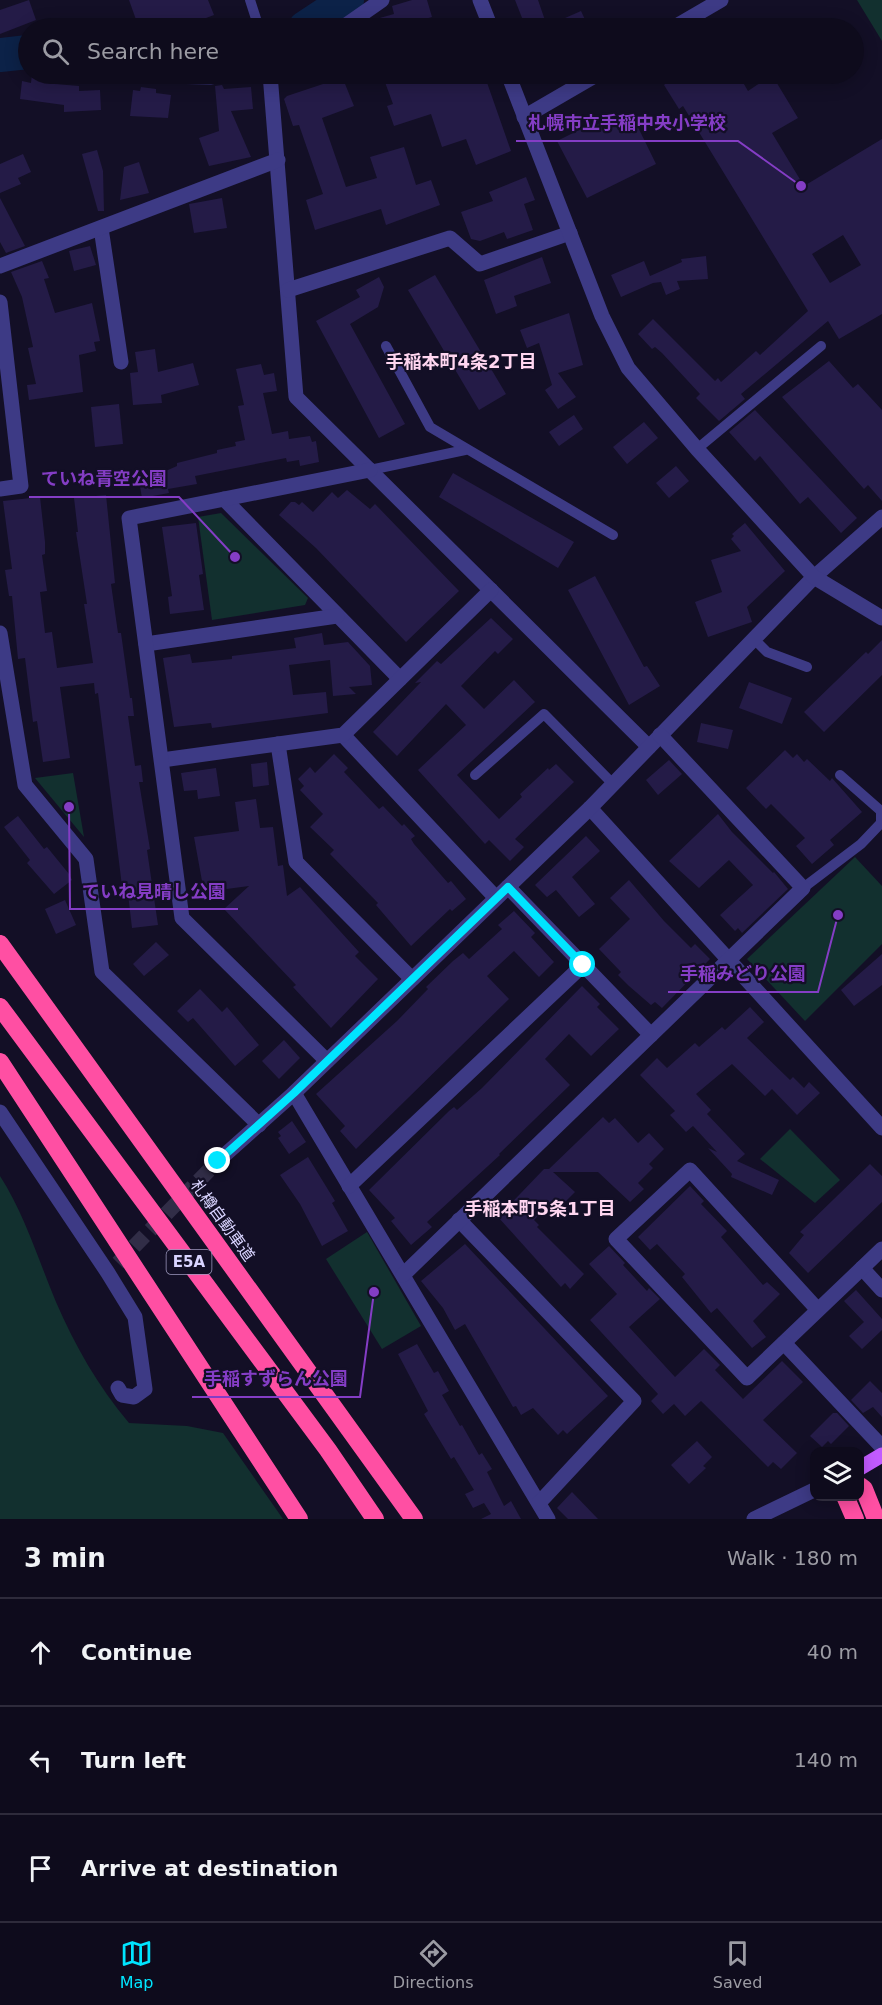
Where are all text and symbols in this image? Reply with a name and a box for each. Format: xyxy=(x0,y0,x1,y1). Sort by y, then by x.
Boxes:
search box xyxy=(18,18,864,84)
icon: search xyxy=(39,35,72,68)
text: Search here xyxy=(87,39,219,64)
callout: 札幌市立手稲中央小学校 xyxy=(516,105,738,141)
text: 札幌市立手稲中央小学校 xyxy=(528,112,726,133)
district label: 手稲本町4条2丁目 xyxy=(385,351,537,372)
callout: ていね青空公園 xyxy=(29,461,179,497)
text: ていね青空公園 xyxy=(41,468,167,489)
callout: ていね見晴し公園 xyxy=(70,873,238,909)
text: ていね見晴し公園 xyxy=(82,881,226,902)
route start xyxy=(569,951,595,977)
callout: 手稲みどり公園 xyxy=(668,956,818,992)
text: 手稲みどり公園 xyxy=(680,963,806,984)
route end xyxy=(204,1147,230,1173)
street label: 札樽自動車道 xyxy=(187,1176,258,1265)
district label: 手稲本町5条1丁目 xyxy=(464,1198,616,1219)
road number: E5A xyxy=(166,1250,212,1274)
callout: 手稲すずらん公園 xyxy=(192,1361,360,1397)
text: 手稲すずらん公園 xyxy=(204,1368,348,1389)
map controls xyxy=(810,1447,864,1501)
button: layers xyxy=(810,1447,864,1501)
text: 3 min xyxy=(24,1543,106,1573)
text: Walk · 180 m xyxy=(727,1546,858,1570)
icon: ahead xyxy=(24,1636,57,1669)
text: Continue xyxy=(81,1640,192,1665)
text: 40 m xyxy=(807,1640,858,1664)
icon: left xyxy=(24,1744,57,1777)
text: Turn left xyxy=(81,1748,186,1773)
text: 140 m xyxy=(794,1748,858,1772)
icon: arrive xyxy=(24,1852,57,1885)
text: Arrive at destination xyxy=(81,1856,338,1881)
tab: Map xyxy=(120,1937,153,1992)
tab: Directions xyxy=(393,1937,473,1992)
tab: Saved xyxy=(713,1937,762,1992)

